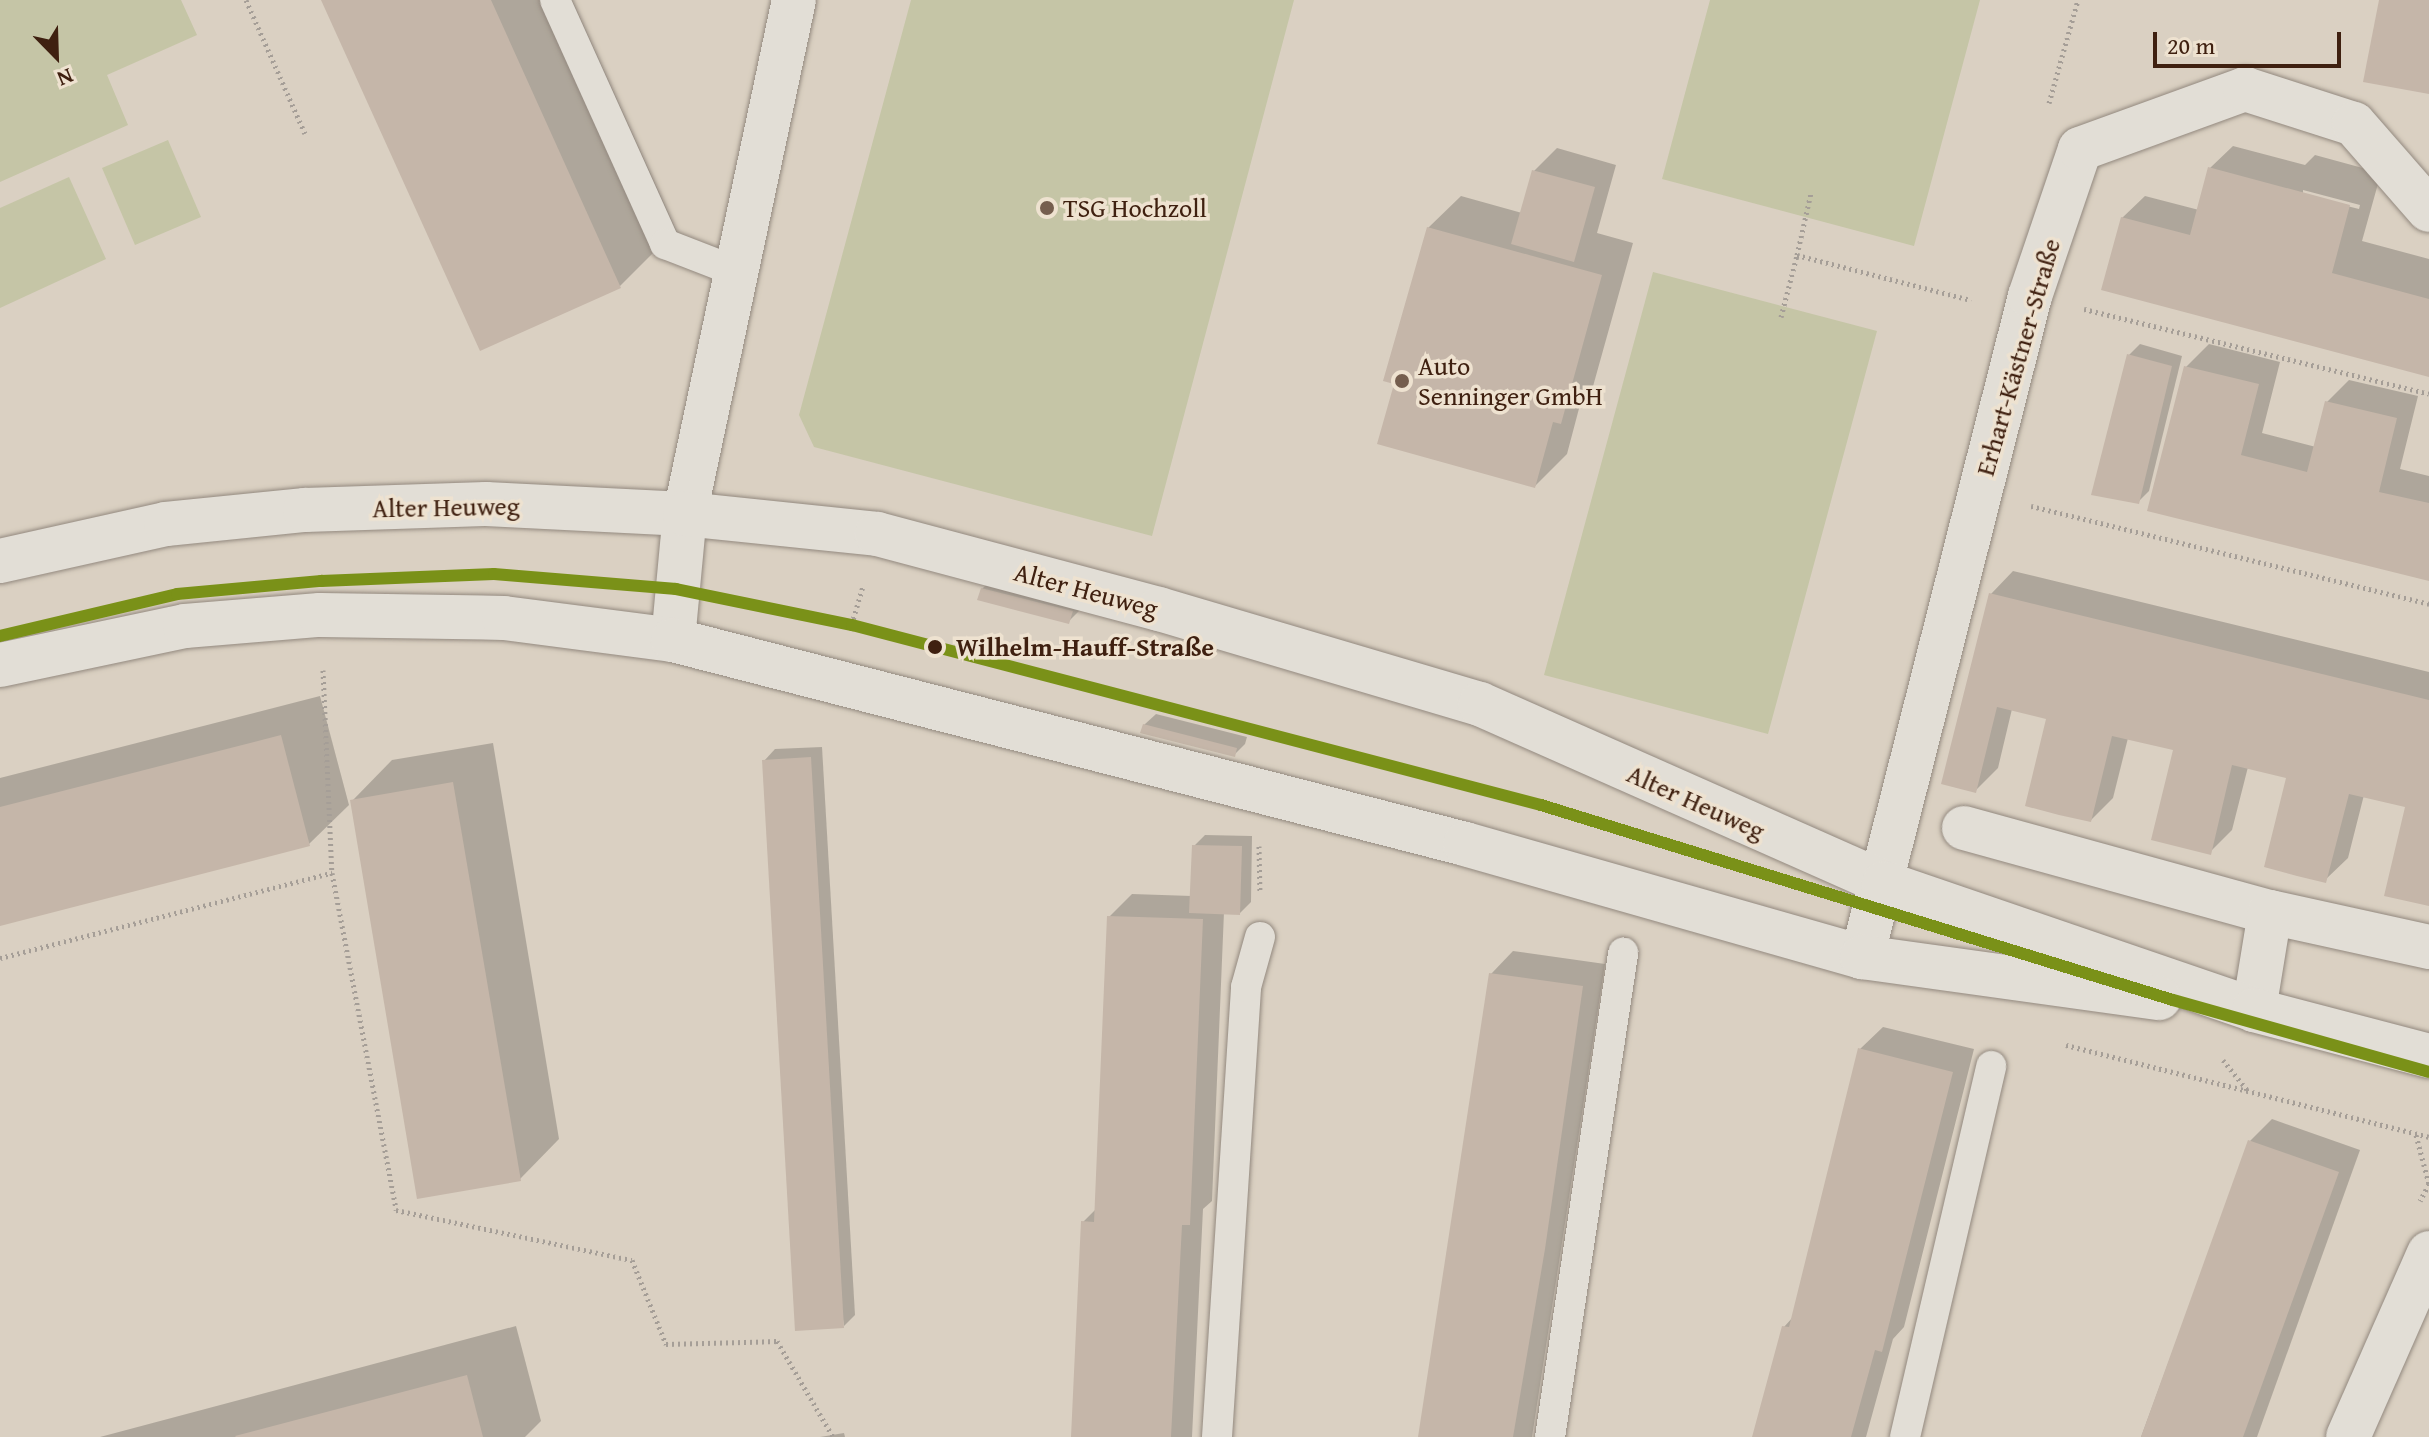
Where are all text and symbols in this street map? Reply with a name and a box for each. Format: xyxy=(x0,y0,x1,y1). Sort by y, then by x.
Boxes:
north arrow xyxy=(16,16,96,96)
scale bar xyxy=(2157,16,2345,66)
text: 20 m xyxy=(2167,28,2215,63)
text: N xyxy=(52,60,78,96)
place label: TSG Hochzoll xyxy=(1063,192,1207,224)
marker: TSG Hochzoll xyxy=(1038,199,1056,217)
street label: Erhart-Kästner-Straße xyxy=(1969,235,2067,479)
place label: Auto Senninger GmbH xyxy=(1418,350,1603,412)
marker: Auto Senninger GmbH xyxy=(1393,372,1411,390)
street label: Alter Heuweg xyxy=(372,490,520,524)
street label: Alter Heuweg xyxy=(1011,556,1161,624)
place label: Wilhelm-Hauff-Straße xyxy=(956,631,1214,663)
marker: Wilhelm-Hauff-Straße xyxy=(921,633,949,661)
street label: Alter Heuweg xyxy=(1622,758,1770,846)

